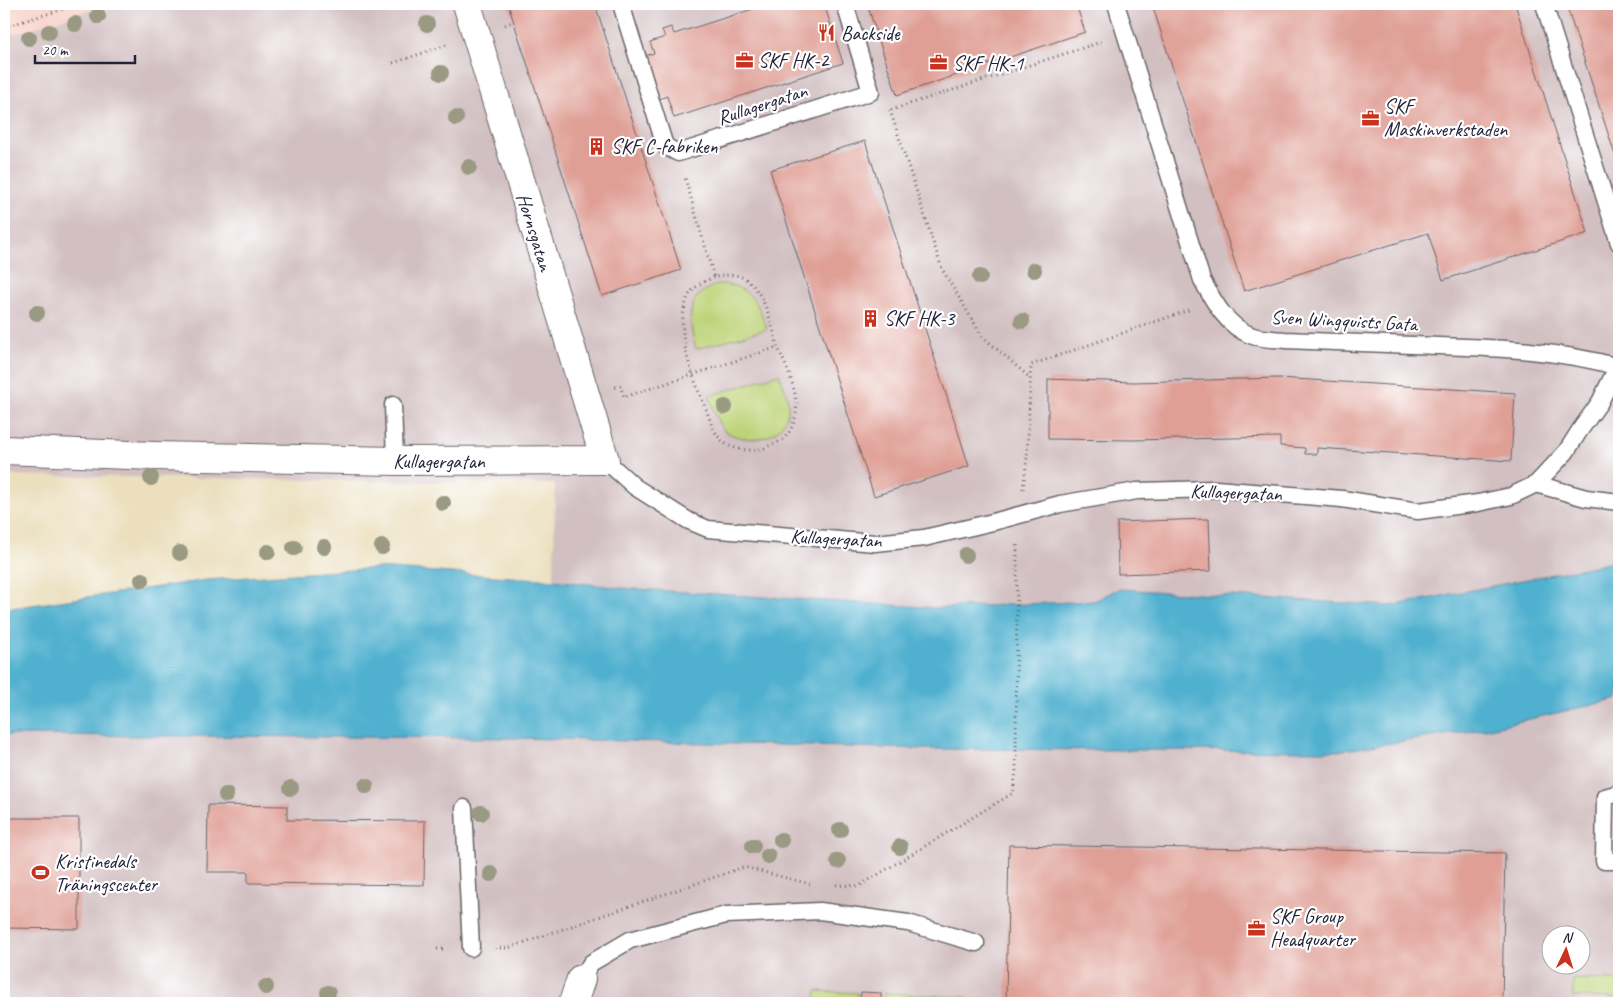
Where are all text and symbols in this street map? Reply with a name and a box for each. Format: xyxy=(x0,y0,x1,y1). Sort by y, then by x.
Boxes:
place label: Backside xyxy=(841,21,901,46)
restaurant icon: Backside xyxy=(817,23,837,43)
scale bar xyxy=(35,32,135,64)
text: 20 m xyxy=(42,41,69,60)
place label: SKF HK-2 xyxy=(758,48,830,73)
office icon: SKF HK-2 xyxy=(734,50,754,70)
place label: SKF HK-1 xyxy=(953,51,1024,76)
office icon: SKF HK-1 xyxy=(929,53,949,73)
street label: Rullagergatan xyxy=(714,78,811,131)
place label: SKF Maskinverkstaden xyxy=(1384,94,1508,142)
office icon: SKF Maskinverkstaden xyxy=(1360,108,1380,128)
place label: SKF C-fabriken xyxy=(611,134,719,159)
building icon: SKF C-fabriken xyxy=(587,136,607,156)
street label: Hornsgatan xyxy=(511,190,559,275)
street label: Sven Wingquists Gata xyxy=(1270,304,1419,337)
place label: SKF HK-3 xyxy=(884,306,956,331)
building icon: SKF HK-3 xyxy=(860,308,880,328)
street label: Kullagergatan xyxy=(393,449,486,474)
street label: Kullagergatan xyxy=(1190,478,1283,507)
street label: Kullagergatan xyxy=(790,524,883,553)
place label: Kristinedals Träningscenter xyxy=(55,849,159,897)
sports icon: Kristinedals Träningscenter xyxy=(31,863,51,883)
place label: SKF Group Headquarter xyxy=(1270,904,1357,952)
office icon: SKF Group Headquarter xyxy=(1246,918,1266,938)
north arrow xyxy=(1540,924,1590,974)
text: N xyxy=(1562,929,1574,946)

